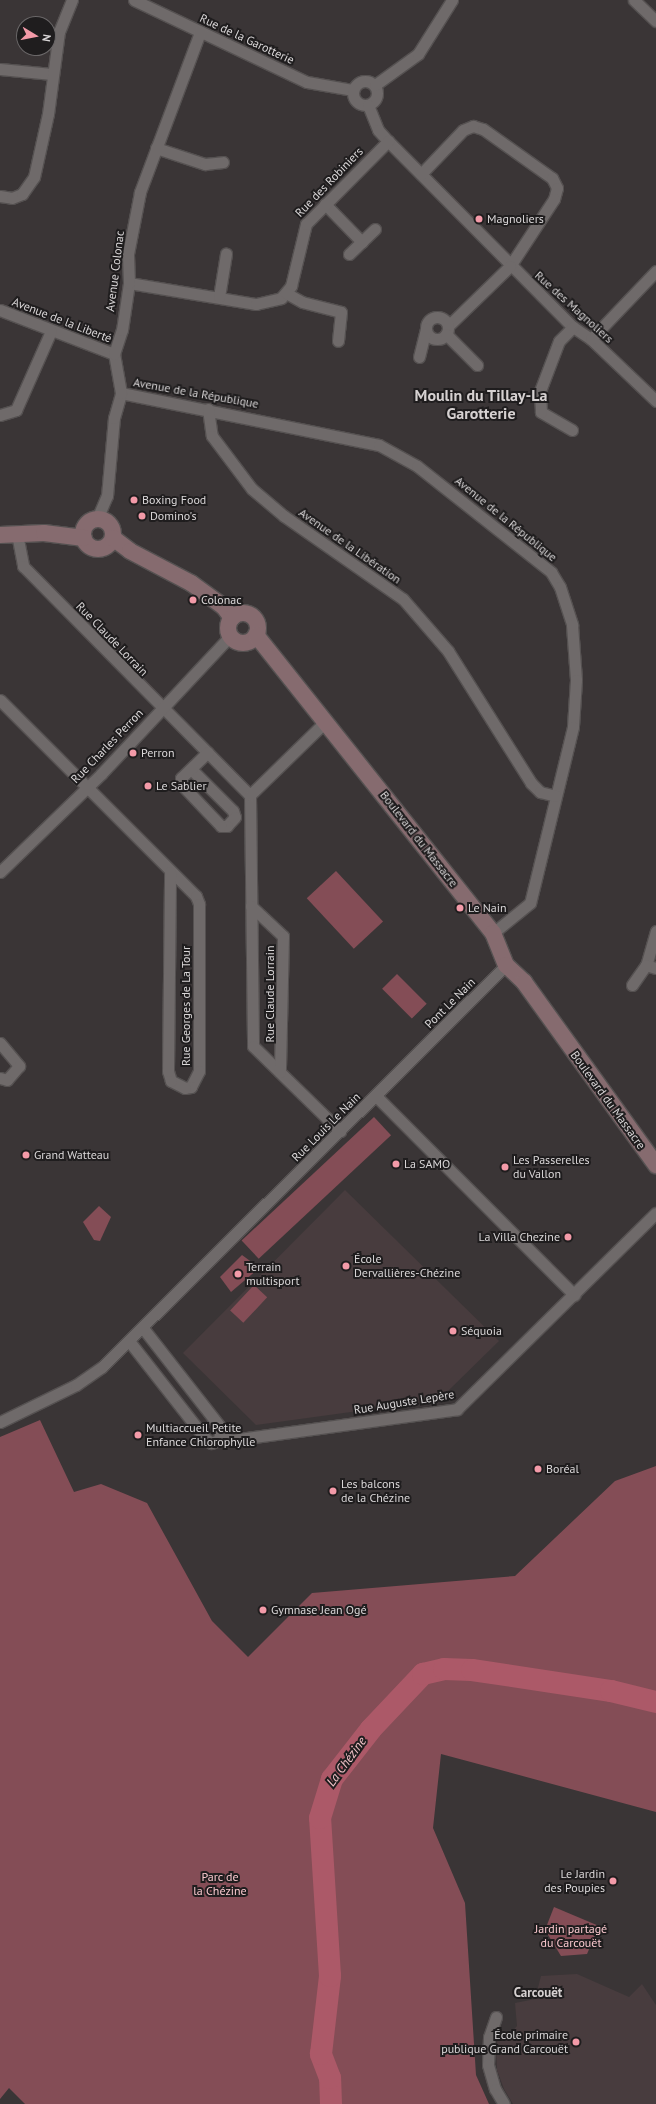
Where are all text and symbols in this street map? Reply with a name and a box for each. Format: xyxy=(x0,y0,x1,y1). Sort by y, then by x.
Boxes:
street label: Rue de la Garotterie xyxy=(198,11,296,67)
north arrow xyxy=(16,16,56,56)
text: N xyxy=(39,33,54,43)
street label: Rue des Robiniers xyxy=(292,144,366,220)
place label: Magnoliers xyxy=(487,212,544,226)
marker: Magnoliers xyxy=(474,214,484,224)
street label: Avenue Colonac xyxy=(103,230,127,312)
street label: Rue des Magnoliers xyxy=(532,268,616,346)
street label: Avenue de la Liberté xyxy=(10,294,114,346)
street label: Avenue de la République xyxy=(132,375,260,411)
district label: Moulin du Tillay-La Garotterie xyxy=(414,385,548,423)
street label: Avenue de la République xyxy=(452,473,560,565)
place label: Boxing Food xyxy=(142,493,206,507)
marker: Boxing Food xyxy=(129,495,139,505)
street label: Avenue de la Libération xyxy=(296,505,404,587)
place label: Domino's xyxy=(150,509,197,523)
marker: Domino's xyxy=(137,511,147,521)
place label: Colonac xyxy=(201,593,242,607)
marker: Colonac xyxy=(188,595,198,605)
street label: Rue Claude Lorrain xyxy=(73,599,151,679)
street label: Rue Charles Perron xyxy=(68,706,146,786)
place label: Perron xyxy=(141,746,175,760)
marker: Perron xyxy=(128,748,138,758)
place label: Le Sablier xyxy=(156,779,206,793)
marker: Le Sablier xyxy=(143,781,153,791)
street label: Boulevard du Massacre xyxy=(377,788,461,890)
place label: Le Nain xyxy=(468,901,507,915)
marker: Le Nain xyxy=(455,903,465,913)
street label: Rue Claude Lorrain xyxy=(263,945,277,1043)
street label: Rue Georges de La Tour xyxy=(179,946,193,1066)
street label: Pont Le Nain xyxy=(422,975,478,1031)
street label: Boulevard du Massacre xyxy=(568,1048,648,1152)
street label: Rue Louis Le Nain xyxy=(289,1090,363,1164)
place label: Grand Watteau xyxy=(34,1148,110,1162)
marker: Grand Watteau xyxy=(21,1150,31,1160)
place label: Les Passerelles du Vallon xyxy=(513,1153,590,1181)
place label: La SAMO xyxy=(404,1157,450,1171)
marker: La SAMO xyxy=(391,1159,401,1169)
marker: Les Passerelles du Vallon xyxy=(500,1162,510,1172)
place label: La Villa Chezine xyxy=(478,1230,560,1244)
marker: La Villa Chezine xyxy=(563,1232,573,1242)
place label: École Dervallières-Chézine xyxy=(354,1252,460,1280)
place label: Terrain multisport xyxy=(246,1260,299,1288)
marker: École Dervallières-Chézine xyxy=(341,1261,351,1271)
marker: Terrain multisport xyxy=(233,1269,243,1279)
place label: Séquoia xyxy=(461,1324,502,1338)
marker: Séquoia xyxy=(448,1326,458,1336)
street label: Rue Auguste Lepère xyxy=(353,1387,455,1417)
place label: Multiaccueil Petite Enfance Chlorophylle xyxy=(146,1421,255,1449)
marker: Multiaccueil Petite Enfance Chlorophylle xyxy=(133,1430,143,1440)
place label: Boréal xyxy=(546,1462,579,1476)
marker: Boréal xyxy=(533,1464,543,1474)
place label: Les balcons de la Chézine xyxy=(341,1477,410,1505)
marker: Les balcons de la Chézine xyxy=(328,1486,338,1496)
place label: Gymnase Jean Ogé xyxy=(271,1603,367,1617)
marker: Gymnase Jean Ogé xyxy=(258,1605,268,1615)
water label: La Chézine xyxy=(324,1734,370,1790)
place label: Le Jardin des Poupies xyxy=(544,1867,605,1895)
park label: Parc de la Chézine xyxy=(193,1870,247,1898)
marker: Le Jardin des Poupies xyxy=(608,1876,618,1886)
park label: Jardin partagé du Carcouët xyxy=(535,1922,607,1950)
district label: Carcouët xyxy=(514,1985,562,2001)
place label: École primaire publique Grand Carcouët xyxy=(441,2028,568,2056)
marker: École primaire publique Grand Carcouët xyxy=(571,2037,581,2047)

